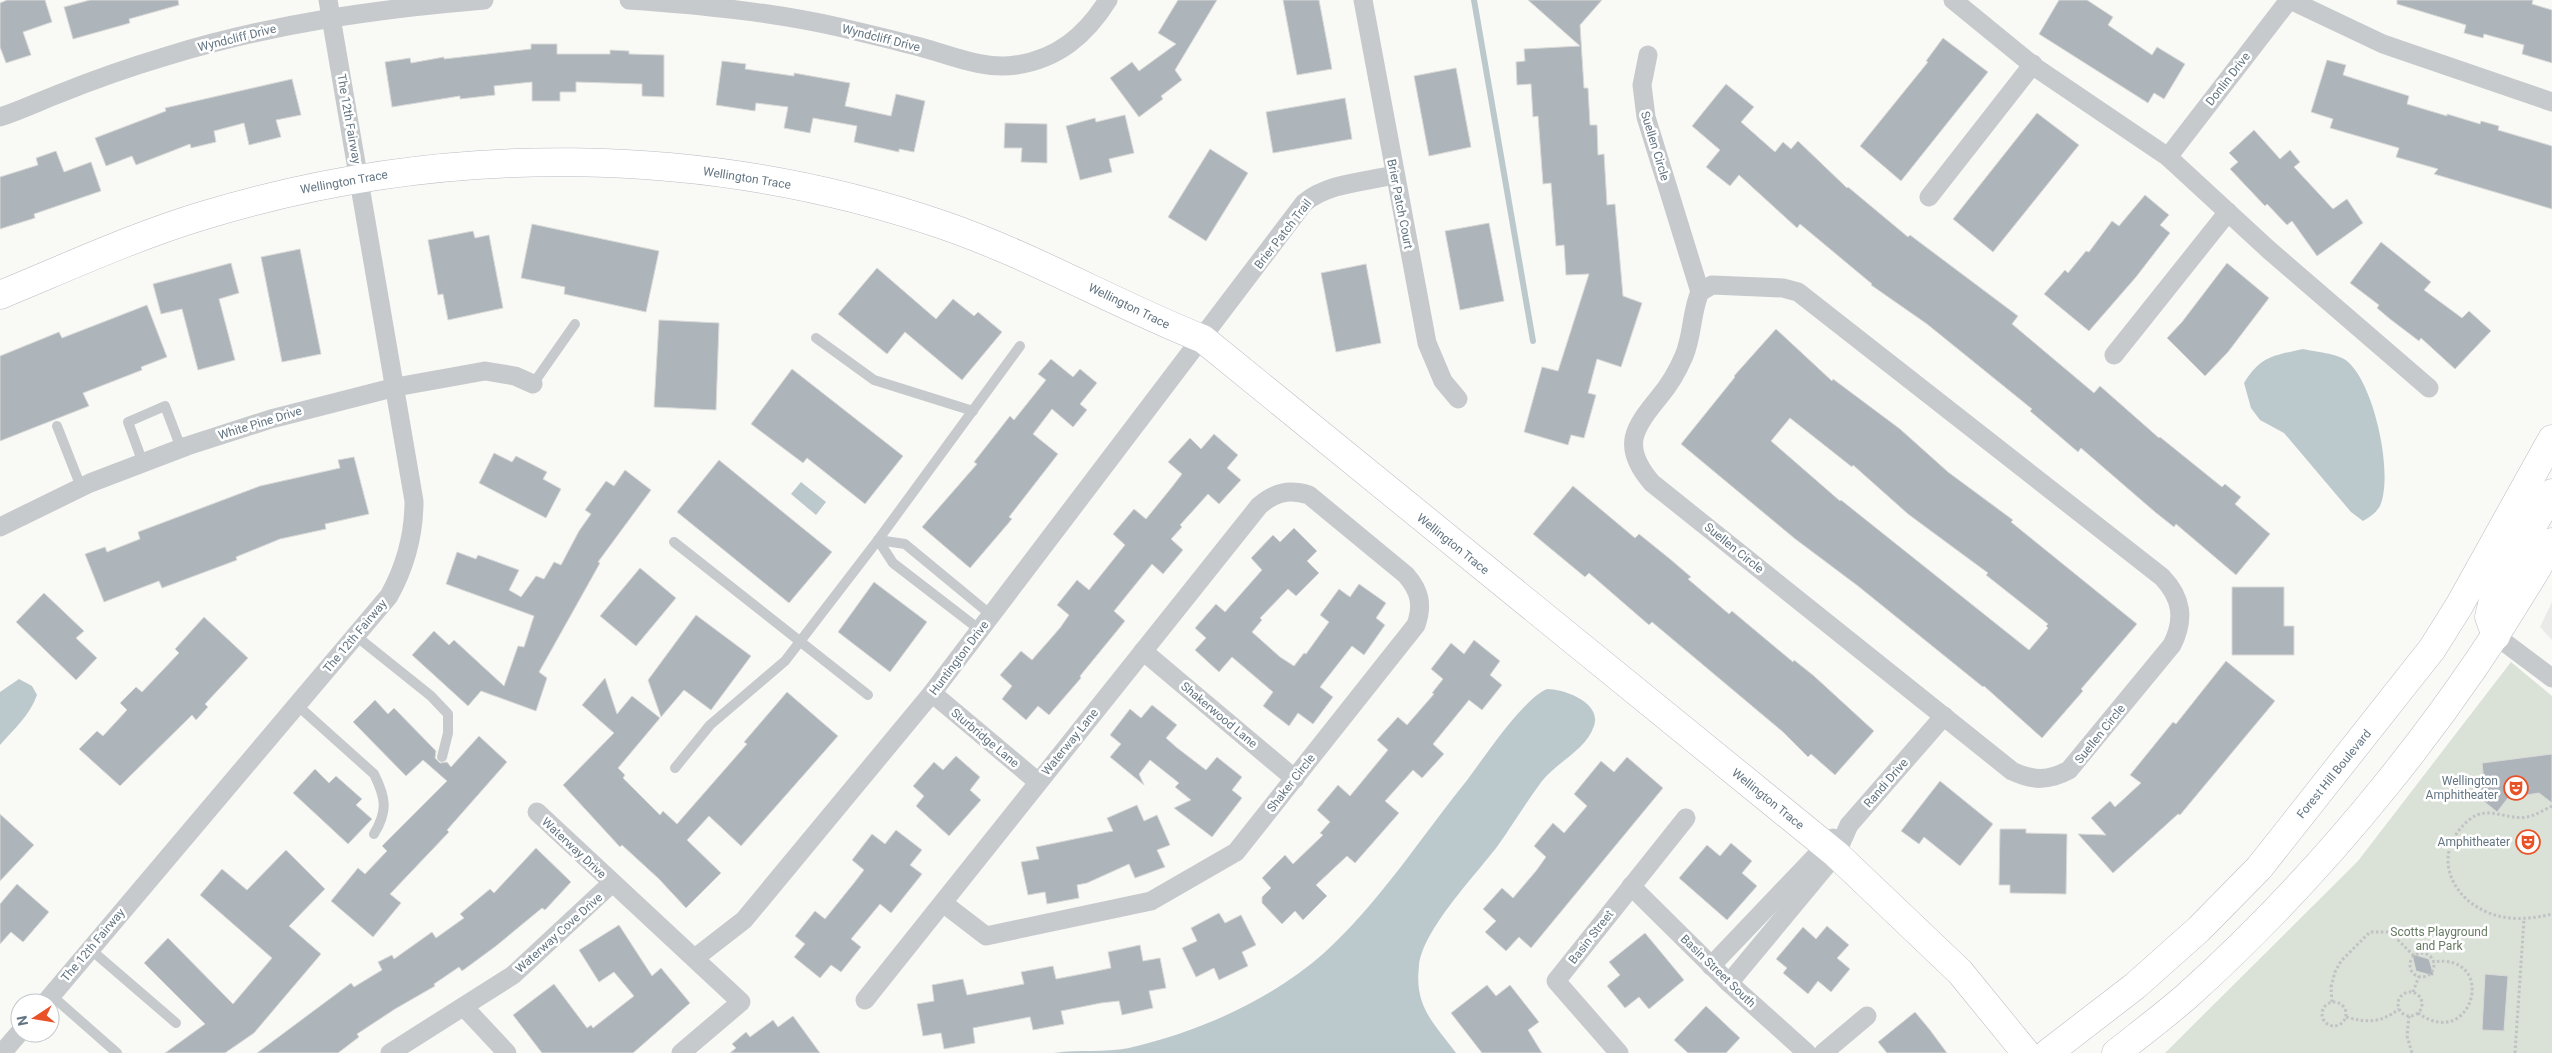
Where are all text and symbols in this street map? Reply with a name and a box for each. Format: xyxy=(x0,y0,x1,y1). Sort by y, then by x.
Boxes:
street label: Wyndcliff Drive xyxy=(196,22,278,54)
street label: Wyndcliff Drive xyxy=(840,22,922,54)
street label: Donlin Drive xyxy=(2203,50,2253,108)
street label: The 12th Fairway xyxy=(334,73,364,165)
street label: Suellen Circle xyxy=(1638,109,1672,183)
street label: Brier Patch Court xyxy=(1384,158,1416,250)
street label: Wellington Trace xyxy=(702,164,792,192)
street label: Wellington Trace xyxy=(299,167,389,197)
street label: Brier Patch Trail xyxy=(1252,196,1314,272)
street label: Wellington Trace xyxy=(1086,280,1172,332)
street label: White Pine Drive xyxy=(216,404,304,442)
street label: Wellington Trace xyxy=(1414,511,1492,577)
street label: Suellen Circle xyxy=(1702,520,1766,576)
street label: The 12th Fairway xyxy=(320,596,390,675)
street label: Huntington Drive xyxy=(927,618,991,698)
street label: Shakerwood Lane xyxy=(1178,679,1260,751)
street label: Suellen Circle xyxy=(2072,702,2128,766)
street label: Sturbridge Lane xyxy=(948,706,1022,770)
street label: Waterway Lane xyxy=(1039,706,1101,778)
street label: Forest Hill Boulevard xyxy=(2294,727,2374,821)
street label: Shaker Circle xyxy=(1264,751,1318,815)
street label: Randi Drive xyxy=(1861,756,1911,810)
street label: Wellington Trace xyxy=(1729,766,1807,832)
place label: Wellington Amphitheater xyxy=(2426,774,2498,802)
theatre icon: Wellington Amphitheater xyxy=(2503,775,2529,801)
street label: Waterway Drive xyxy=(539,815,609,881)
theatre icon: Amphitheater xyxy=(2515,829,2541,855)
place label: Amphitheater xyxy=(2438,835,2510,849)
street label: Waterway Cove Drive xyxy=(513,890,605,976)
street label: The 12th Fairway xyxy=(58,905,128,984)
street label: Basin Street xyxy=(1566,907,1616,967)
park label: Scotts Playground and Park xyxy=(2390,925,2488,953)
street label: Basin Street South xyxy=(1678,932,1758,1010)
north arrow xyxy=(10,993,60,1043)
text: N xyxy=(13,1014,31,1027)

